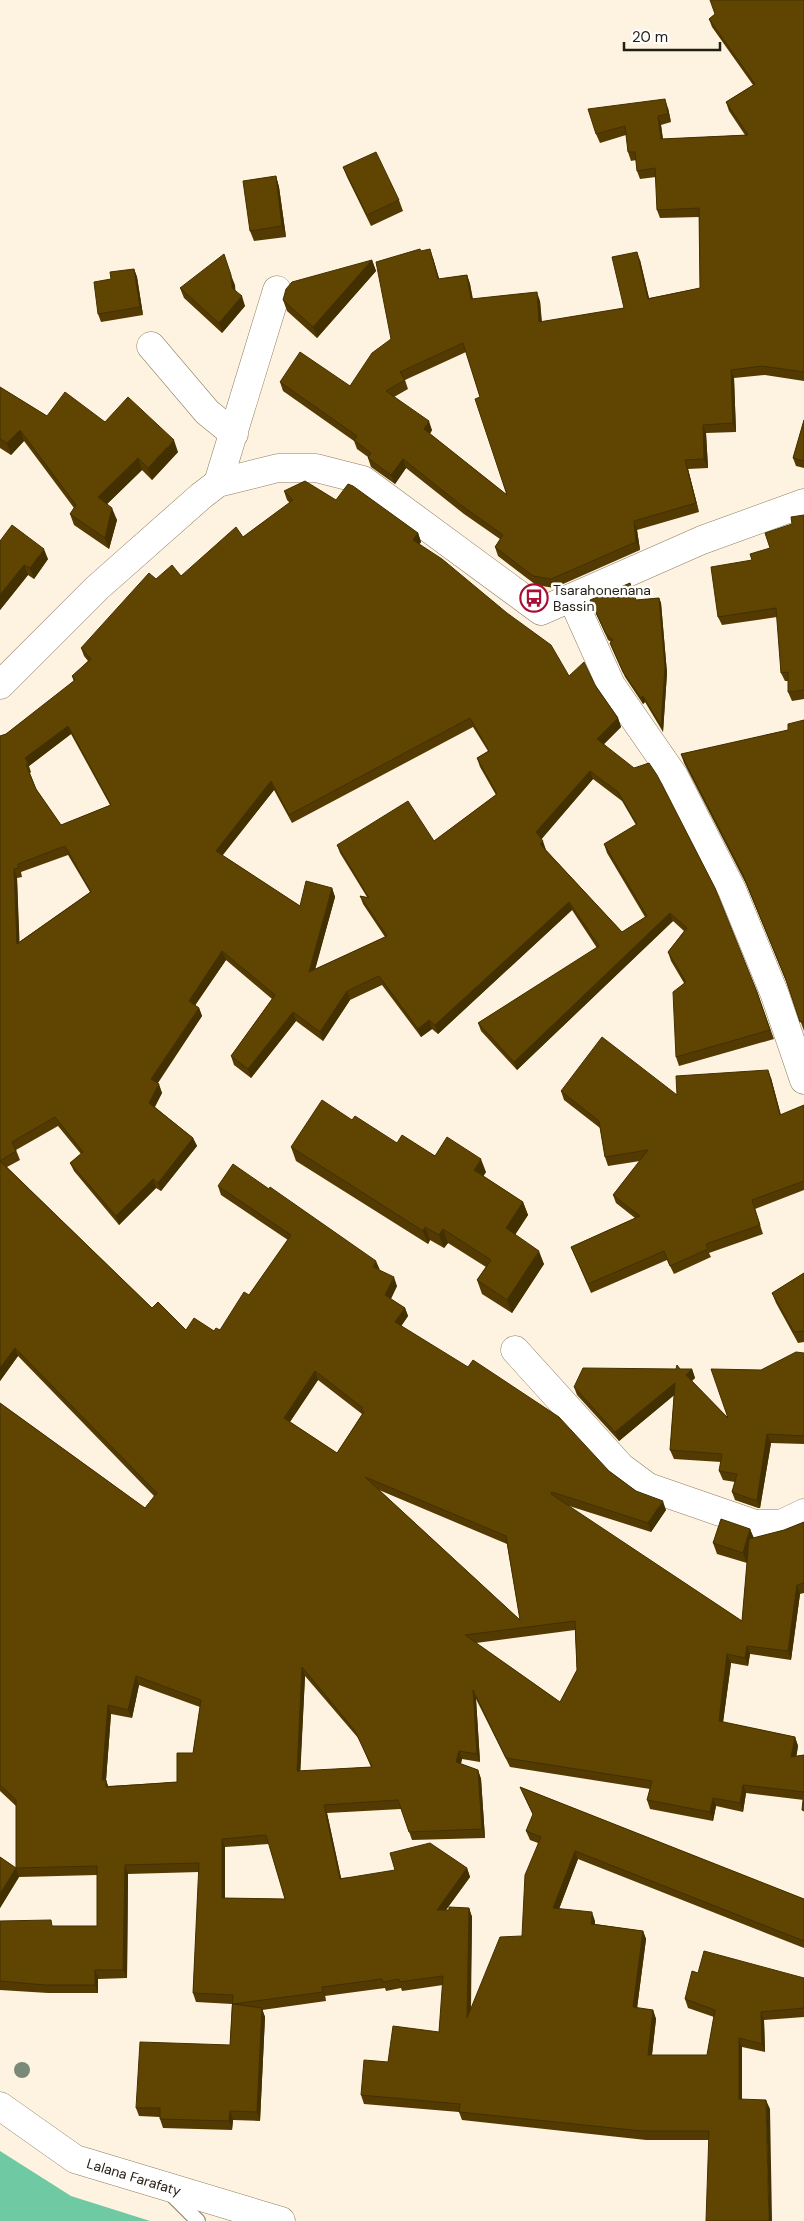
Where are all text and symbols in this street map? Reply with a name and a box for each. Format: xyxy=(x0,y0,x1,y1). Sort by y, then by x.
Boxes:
scale bar xyxy=(624,20,720,52)
text: 20 m xyxy=(632,27,668,47)
place label: Tsarahonenana Bassin xyxy=(553,581,651,615)
bus stop icon: Tsarahonenana Bassin xyxy=(519,583,549,613)
street label: Lalana Farafaty xyxy=(85,2154,184,2200)

